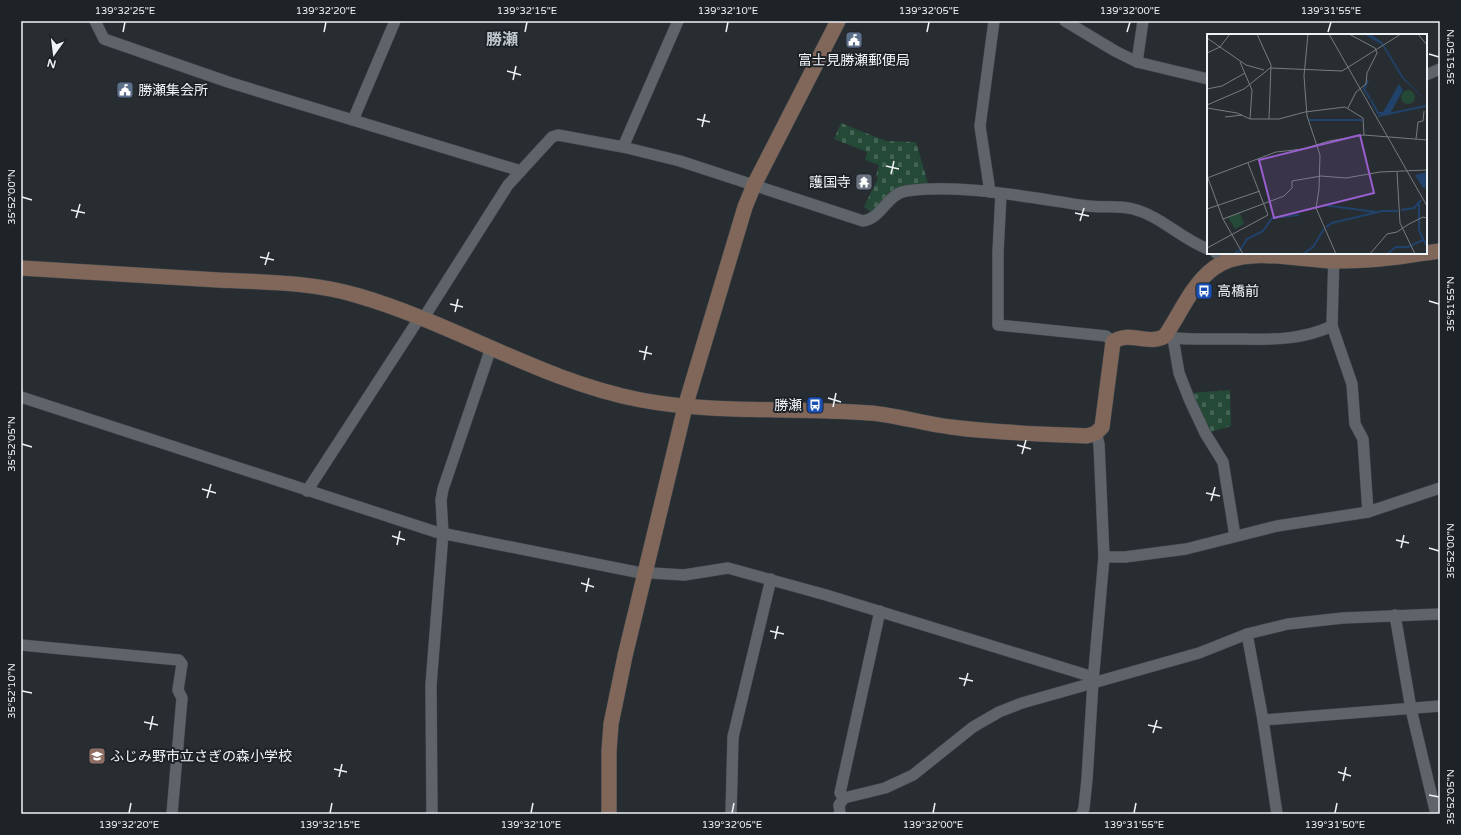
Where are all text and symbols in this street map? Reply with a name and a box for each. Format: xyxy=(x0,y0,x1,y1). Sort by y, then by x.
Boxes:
text: 139°32'25"E xyxy=(95,5,155,17)
text: 139°32'20"E xyxy=(296,5,356,17)
text: 139°32'15"E xyxy=(497,5,557,17)
text: 139°32'10"E xyxy=(698,5,758,17)
text: 139°32'05"E xyxy=(899,5,959,17)
text: 139°32'00"E xyxy=(1100,5,1160,17)
text: 139°31'55"E xyxy=(1301,5,1361,17)
text: 35°51'50"N xyxy=(1445,29,1457,85)
district label: 勝瀬 xyxy=(486,30,518,50)
public building icon: 富士見勝瀬郵便局 xyxy=(844,30,864,50)
north arrow xyxy=(34,34,74,74)
inset map xyxy=(1207,34,1427,254)
place label: 富士見勝瀬郵便局 xyxy=(798,52,910,69)
text: N xyxy=(46,56,58,71)
public building icon: 勝瀬集会所 xyxy=(115,80,135,100)
place label: 勝瀬集会所 xyxy=(138,82,208,99)
text: 35°52'00"N xyxy=(6,169,18,225)
temple icon: 護国寺 xyxy=(854,172,874,192)
place label: 護国寺 xyxy=(809,174,851,191)
text: 35°51'55"N xyxy=(1445,276,1457,332)
bus stop icon: 高橋前 xyxy=(1194,281,1214,301)
place label: 高橋前 xyxy=(1217,283,1259,300)
bus stop icon: 勝瀬 xyxy=(805,395,825,415)
place label: 勝瀬 xyxy=(774,397,802,414)
text: 35°52'05"N xyxy=(6,416,18,472)
text: 35°52'00"N xyxy=(1445,523,1457,579)
text: 35°52'10"N xyxy=(6,663,18,719)
school or university icon: ふじみ野市立さぎの森小学校 xyxy=(87,746,107,766)
place label: ふじみ野市立さぎの森小学校 xyxy=(110,748,292,765)
text: 35°52'05"N xyxy=(1445,769,1457,825)
text: 139°32'20"E xyxy=(99,819,159,831)
text: 139°32'15"E xyxy=(300,819,360,831)
text: 139°32'10"E xyxy=(501,819,561,831)
text: 139°32'05"E xyxy=(702,819,762,831)
text: 139°32'00"E xyxy=(903,819,963,831)
text: 139°31'55"E xyxy=(1104,819,1164,831)
text: 139°31'50"E xyxy=(1305,819,1365,831)

